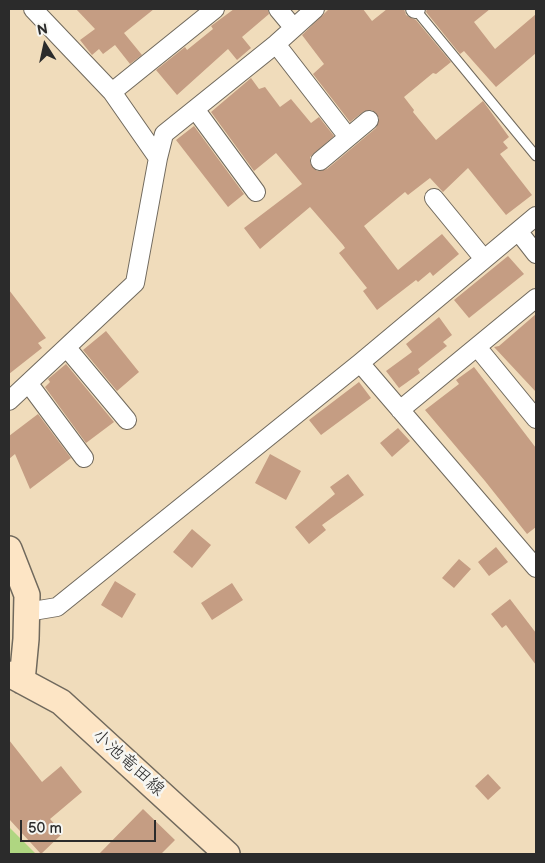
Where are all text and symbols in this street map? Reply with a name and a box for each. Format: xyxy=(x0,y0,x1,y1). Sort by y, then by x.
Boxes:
north arrow xyxy=(20,20,70,70)
text: N xyxy=(36,20,49,39)
street label: 小池竜田線 xyxy=(87,725,169,801)
scale bar xyxy=(22,810,159,842)
text: 50 m xyxy=(28,819,62,838)

